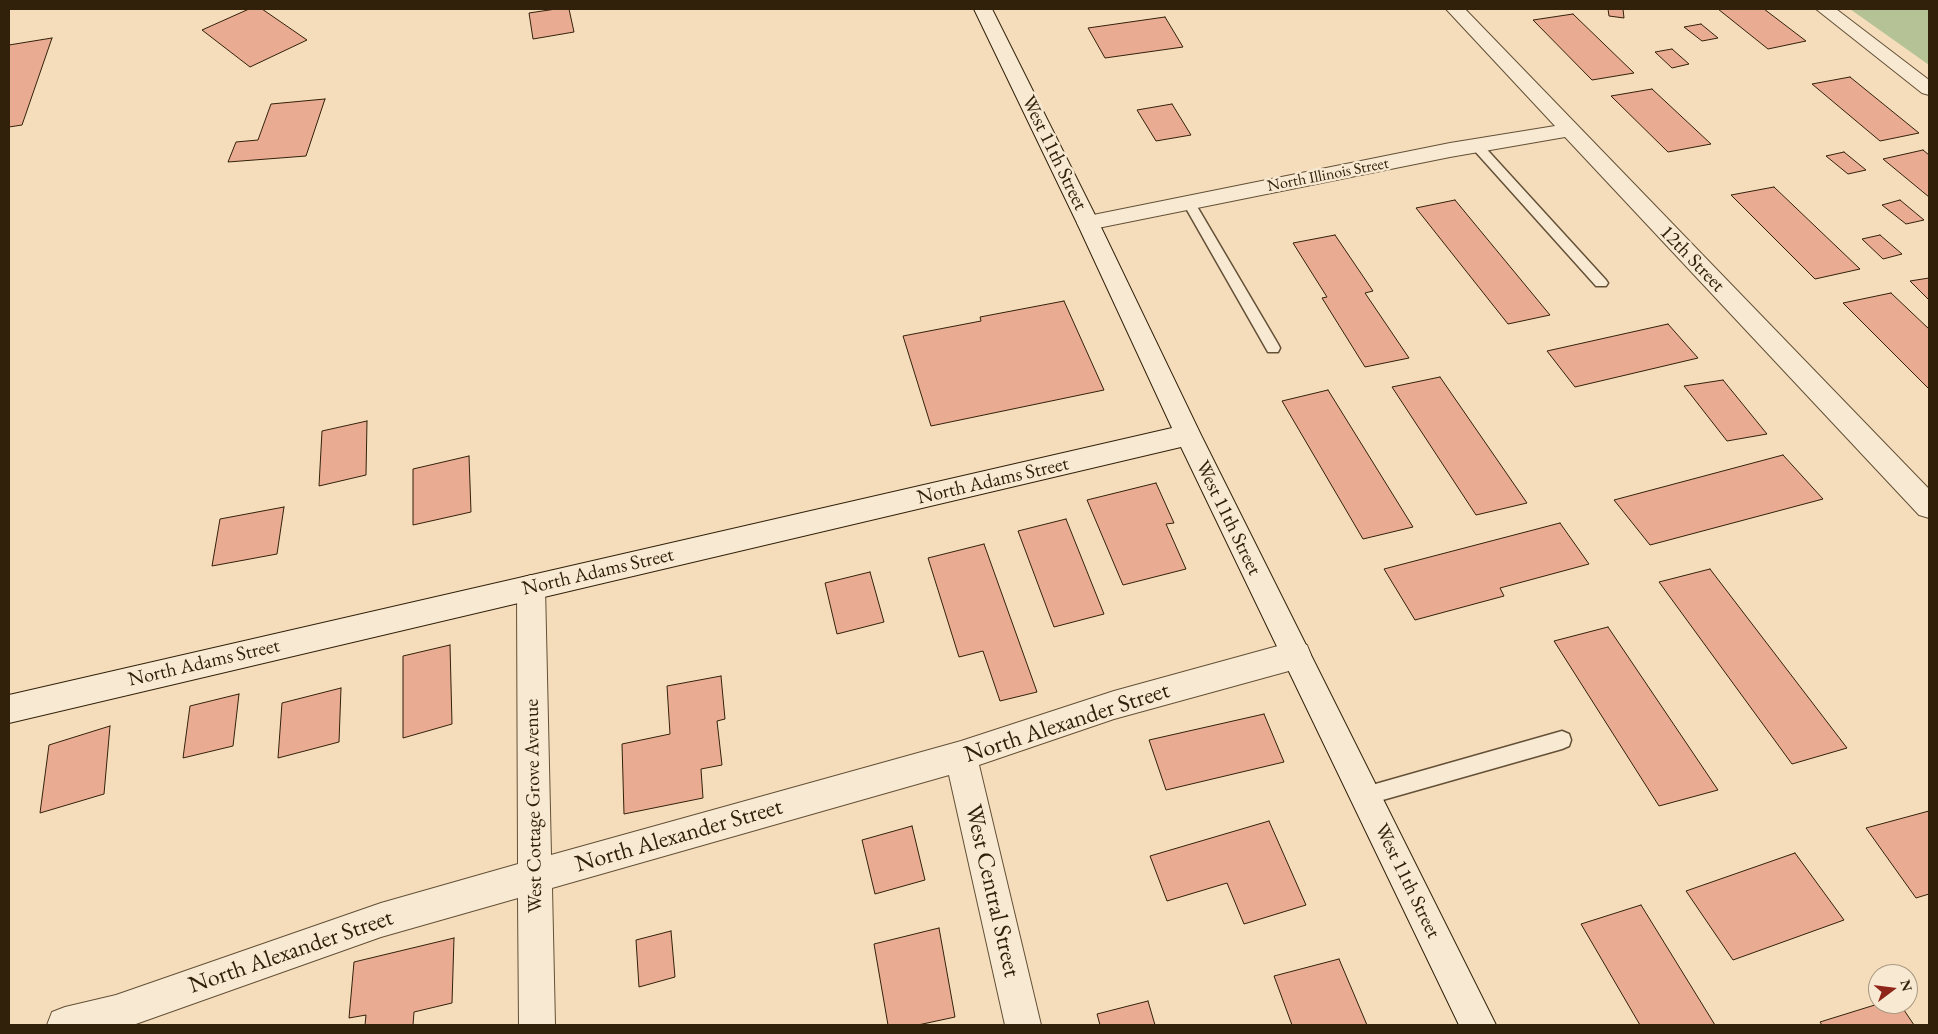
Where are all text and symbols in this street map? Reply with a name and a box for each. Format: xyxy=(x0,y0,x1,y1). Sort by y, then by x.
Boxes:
street label: West 11th Street xyxy=(1016,92,1092,214)
street label: North Illinois Street xyxy=(1266,154,1390,196)
street label: 12th Street xyxy=(1654,221,1730,297)
street label: North Adams Street xyxy=(915,452,1071,510)
street label: West 11th Street xyxy=(1190,457,1266,579)
street label: North Adams Street xyxy=(520,543,676,601)
street label: North Adams Street xyxy=(126,634,282,692)
street label: North Alexander Street xyxy=(961,676,1173,770)
street label: West Cottage Grove Avenue xyxy=(520,699,548,913)
street label: North Alexander Street xyxy=(572,793,786,879)
street label: West Central Street xyxy=(958,802,1026,980)
street label: West 11th Street xyxy=(1369,820,1445,942)
street label: North Alexander Street xyxy=(185,904,397,1000)
north arrow xyxy=(1868,964,1918,1014)
text: N xyxy=(1896,978,1917,993)

